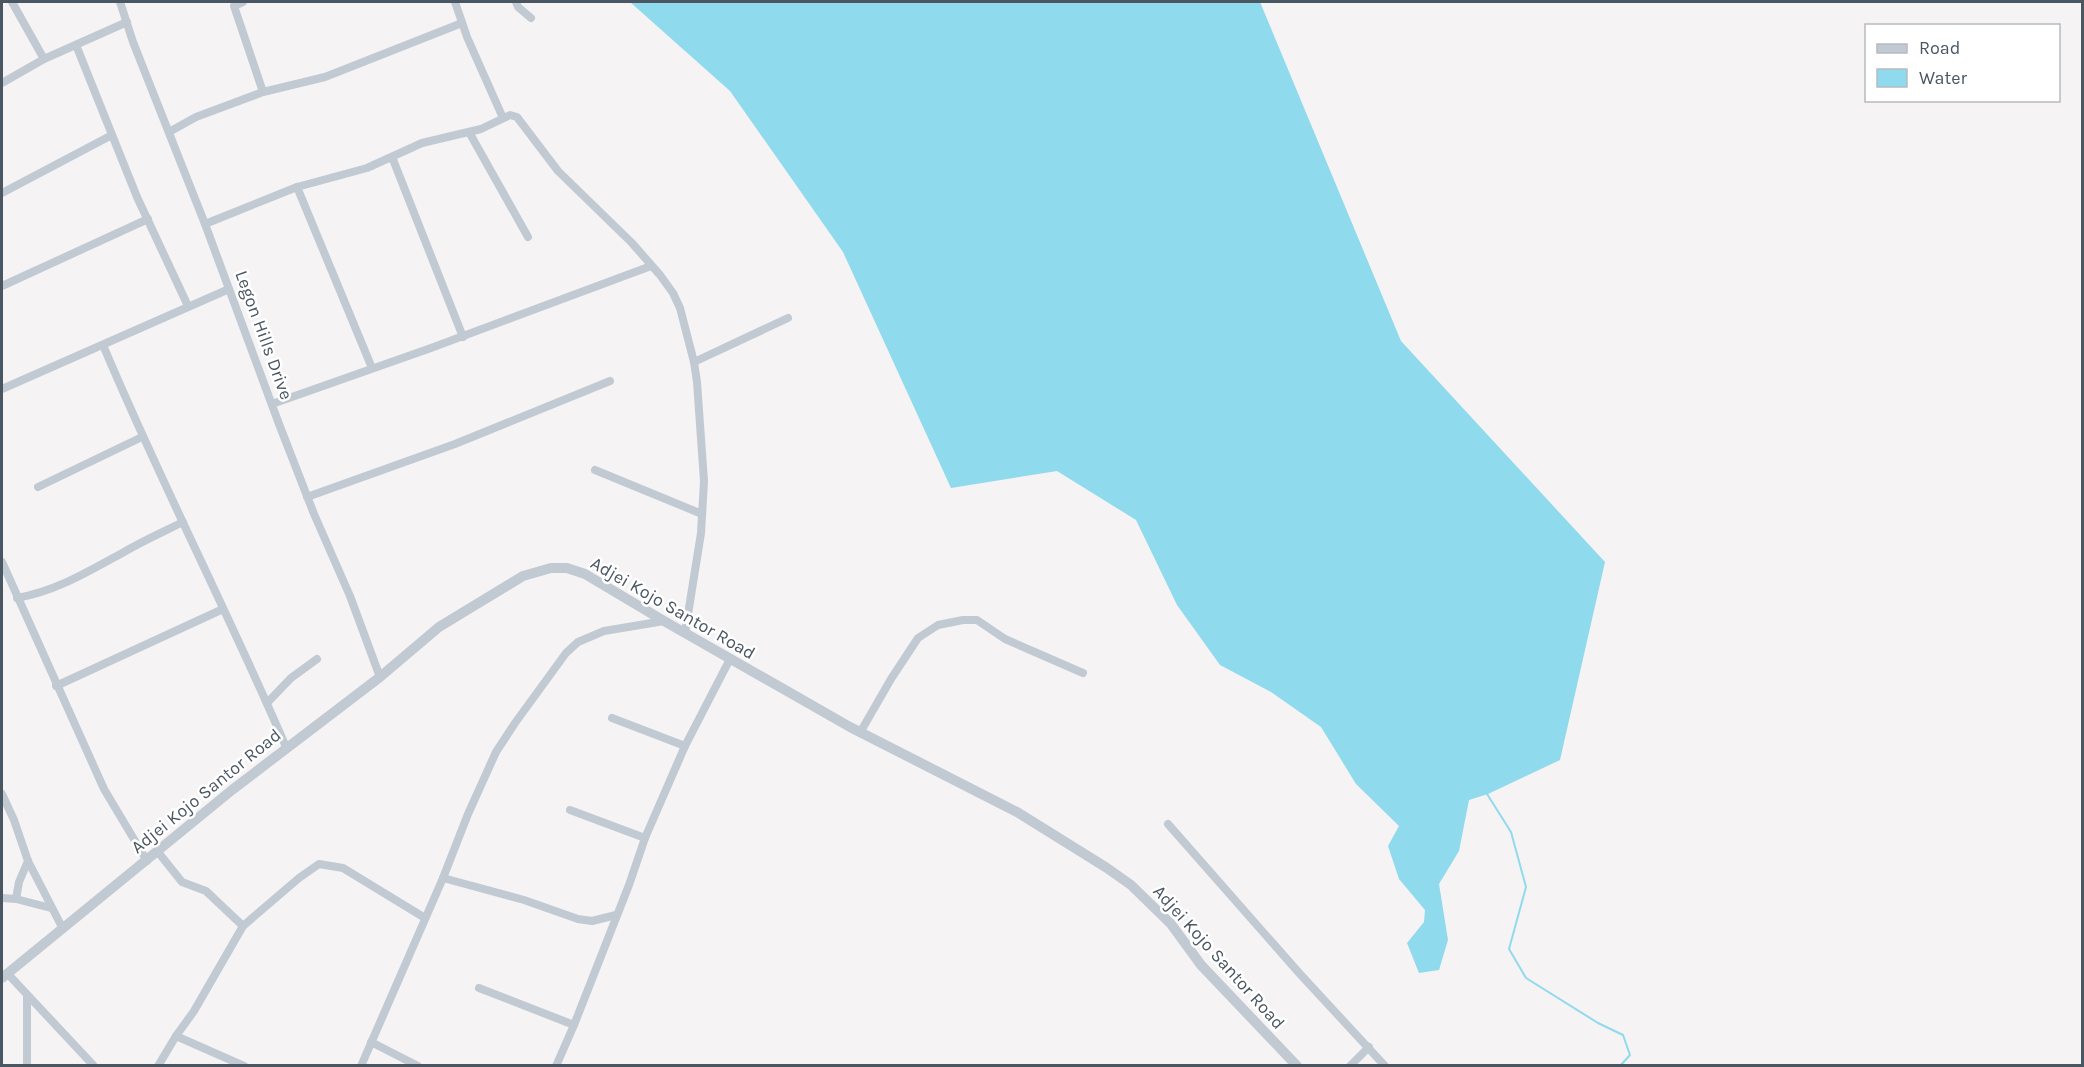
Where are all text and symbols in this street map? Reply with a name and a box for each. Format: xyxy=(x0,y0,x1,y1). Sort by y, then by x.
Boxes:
legend xyxy=(1865,24,2060,102)
text: Road xyxy=(1919,37,1960,59)
text: Water xyxy=(1919,67,1967,89)
street label: Legon Hills Drive xyxy=(230,267,298,403)
street label: Adjei Kojo Santor Road xyxy=(587,552,759,664)
street label: Adjei Kojo Santor Road xyxy=(127,724,285,858)
street label: Adjei Kojo Santor Road xyxy=(1148,880,1290,1034)

